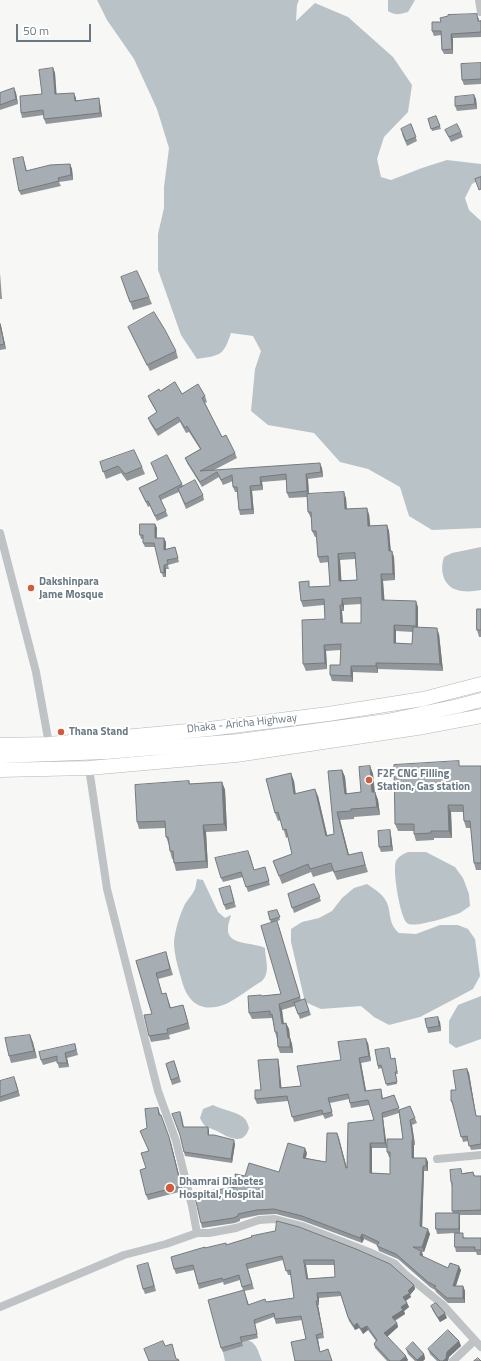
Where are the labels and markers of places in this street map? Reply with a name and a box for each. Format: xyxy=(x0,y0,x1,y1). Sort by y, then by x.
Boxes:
place label: Dakshinpara Jame Mosque xyxy=(39,575,103,601)
marker: Dakshinpara Jame Mosque xyxy=(26,583,36,593)
place label: Thana Stand xyxy=(69,725,128,739)
marker: Thana Stand xyxy=(56,727,66,737)
place label: F2F CNG Filling Station, Gas station xyxy=(377,767,470,793)
marker: F2F CNG Filling Station, Gas station xyxy=(364,775,374,785)
place label: Dhamrai Diabetes Hospital, Hospital xyxy=(179,1175,264,1201)
marker: Dhamrai Diabetes Hospital, Hospital xyxy=(164,1182,176,1194)

